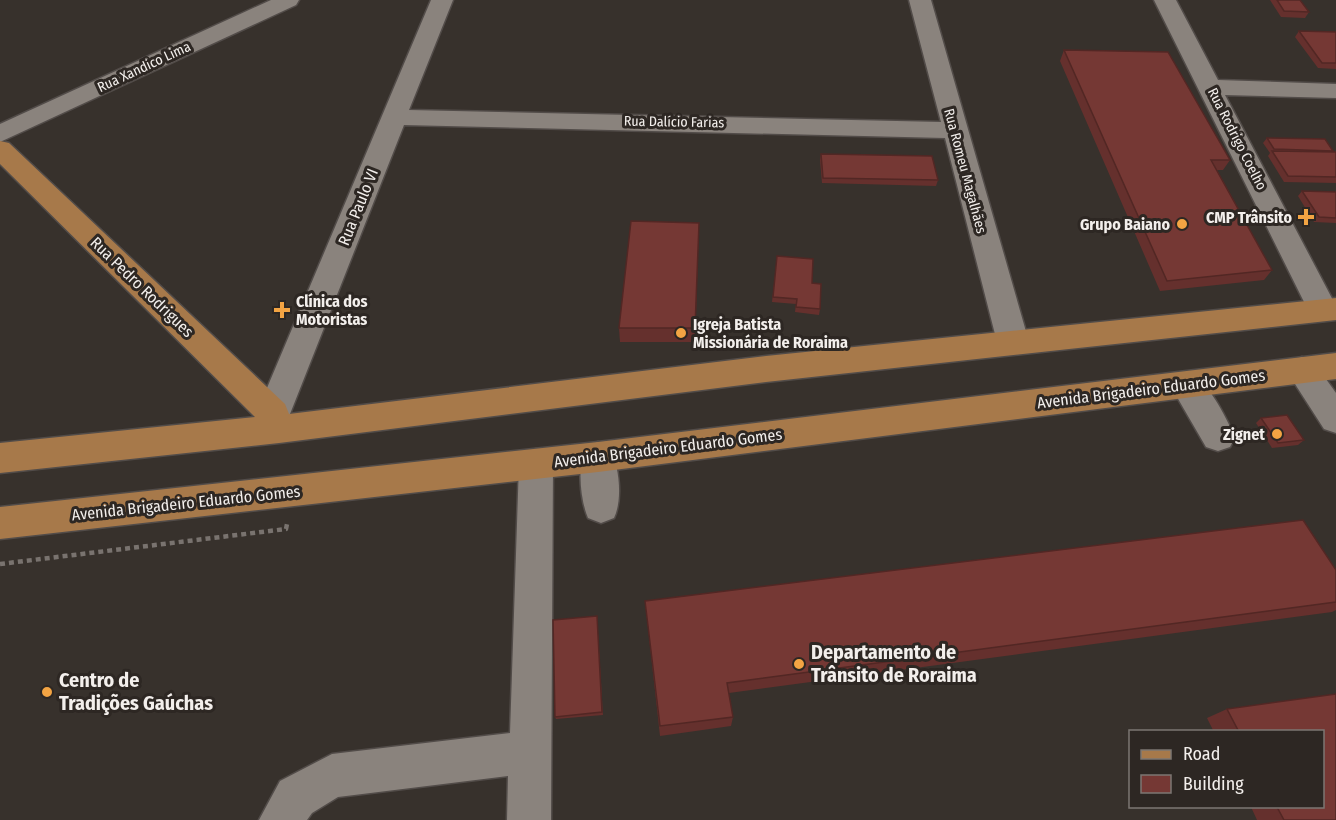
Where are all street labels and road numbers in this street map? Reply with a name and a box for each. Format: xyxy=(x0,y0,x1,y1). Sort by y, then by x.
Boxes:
street label: Rua Xandico Lima xyxy=(95,38,193,96)
street label: Rua Rodrigo Coelho xyxy=(1204,85,1270,193)
street label: Rua Romeu Magalhães xyxy=(940,107,990,235)
street label: Rua Dalício Farias xyxy=(624,113,724,131)
street label: Rua Paulo VI xyxy=(334,166,382,248)
street label: Rua Pedro Rodrigues xyxy=(87,233,198,341)
street label: Avenida Brigadeiro Eduardo Gomes xyxy=(1036,366,1266,412)
street label: Avenida Brigadeiro Eduardo Gomes xyxy=(553,425,783,471)
street label: Avenida Brigadeiro Eduardo Gomes xyxy=(71,482,301,524)

